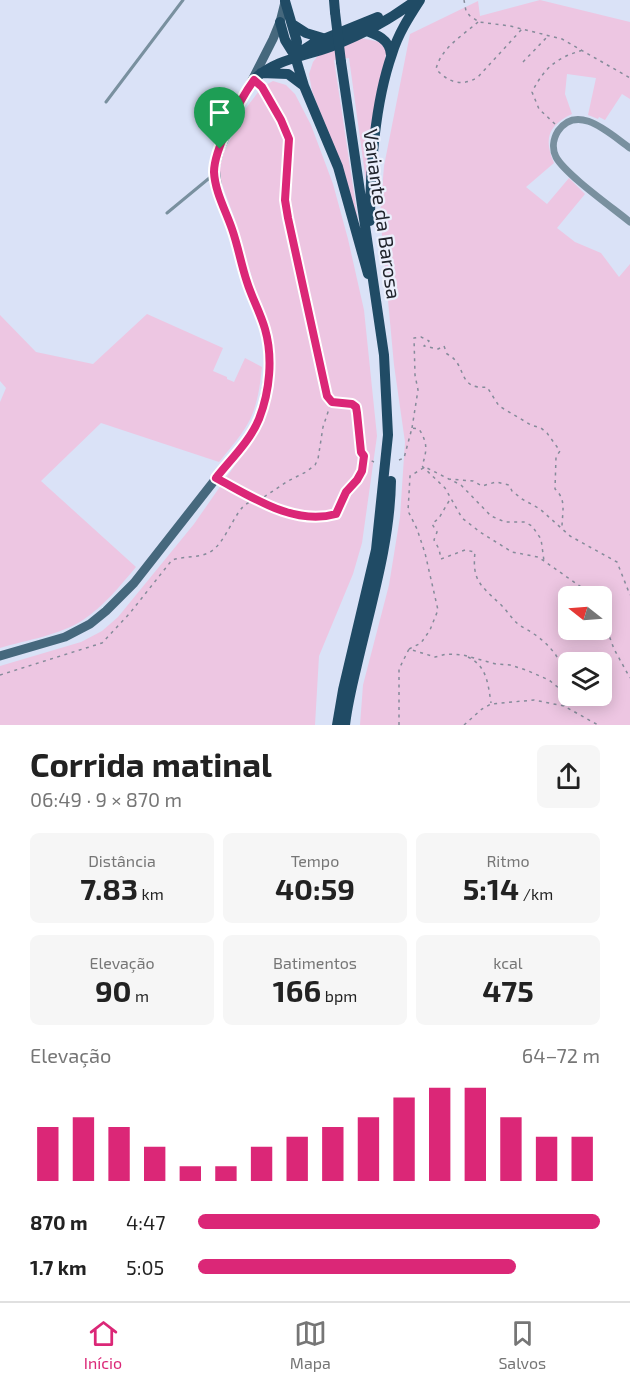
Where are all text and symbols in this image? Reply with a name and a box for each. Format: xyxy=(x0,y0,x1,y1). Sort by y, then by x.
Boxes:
pin xyxy=(194,87,245,149)
icon: arrive xyxy=(203,96,236,129)
street label: Variante da Barosa xyxy=(359,127,407,300)
north arrow xyxy=(558,586,612,640)
map controls xyxy=(558,586,612,706)
button: layers xyxy=(558,652,612,706)
text: Corrida matinal xyxy=(30,744,272,784)
button: share xyxy=(537,745,600,808)
text: 06:49 · 9 × 870 m xyxy=(30,787,182,811)
text: Distância xyxy=(88,851,156,870)
text: Tempo xyxy=(291,851,339,870)
text: Ritmo xyxy=(486,851,530,870)
text: 7.83 xyxy=(80,870,138,906)
text: 40:59 xyxy=(275,870,355,906)
text: 5:14 xyxy=(463,870,519,906)
text: km xyxy=(138,884,164,903)
text: /km xyxy=(519,884,553,903)
text: Elevação xyxy=(89,953,155,972)
text: Batimentos xyxy=(273,953,357,972)
text: kcal xyxy=(493,953,523,972)
text: 90 xyxy=(95,972,132,1008)
text: 166 xyxy=(273,972,321,1008)
text: 475 xyxy=(482,972,534,1008)
text: m xyxy=(132,986,149,1005)
text: bpm xyxy=(321,986,357,1005)
text: Elevação xyxy=(30,1043,111,1067)
text: 64–72 m xyxy=(522,1043,600,1067)
text: 870 m xyxy=(30,1210,88,1234)
text: 4:47 xyxy=(126,1210,166,1234)
text: 1.7 km xyxy=(30,1255,87,1279)
text: 5:05 xyxy=(126,1255,164,1279)
tab: Início xyxy=(84,1317,122,1372)
tab: Mapa xyxy=(290,1317,331,1372)
tab: Salvos xyxy=(498,1317,546,1372)

